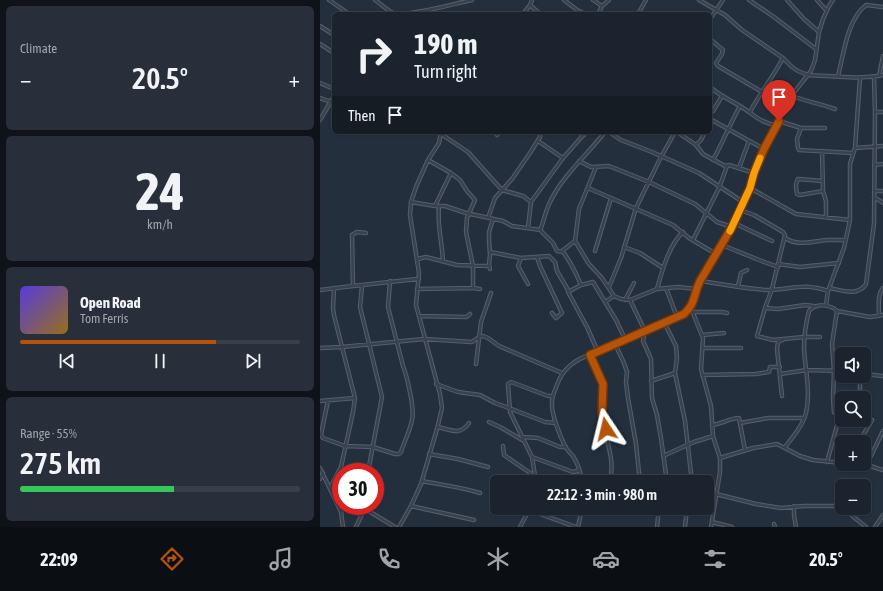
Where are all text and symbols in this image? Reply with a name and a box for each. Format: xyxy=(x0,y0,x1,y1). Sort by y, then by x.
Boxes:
icon: right xyxy=(348,28,400,80)
text: 190 m xyxy=(414,28,477,60)
text: Climate xyxy=(20,41,57,56)
text: 20.5° xyxy=(132,61,188,95)
text: Turn right xyxy=(414,61,477,82)
text: − xyxy=(20,66,31,92)
text: + xyxy=(289,66,300,92)
pin xyxy=(762,80,796,121)
icon: arrive xyxy=(768,86,790,108)
icon: arrive xyxy=(384,104,406,126)
text: Then xyxy=(348,107,376,124)
text: 24 xyxy=(136,161,184,221)
text: km/h xyxy=(147,217,173,232)
text: Open Road xyxy=(80,294,141,311)
text: Tom Ferris xyxy=(80,311,128,326)
map controls xyxy=(835,347,871,515)
button: sound xyxy=(835,347,871,383)
icon: previous xyxy=(56,350,78,372)
icon: pause xyxy=(149,350,171,372)
icon: next xyxy=(242,350,264,372)
button: search xyxy=(835,391,871,427)
position arrow xyxy=(585,408,627,450)
text: Range · 55% xyxy=(20,426,77,441)
button: + xyxy=(835,435,871,471)
text: 275 km xyxy=(20,446,101,480)
speed limit sign: 30 xyxy=(332,463,384,515)
button: − xyxy=(835,479,871,515)
text: 22:12 · 3 min · 980 m xyxy=(547,486,657,503)
icon: directions xyxy=(158,545,186,573)
icon: music xyxy=(267,545,295,573)
icon: phone xyxy=(375,545,403,573)
icon: climate xyxy=(484,545,512,573)
icon: car xyxy=(592,545,620,573)
icon: filters xyxy=(701,545,729,573)
text: 22:09 xyxy=(40,549,78,570)
text: 20.5° xyxy=(809,549,843,570)

